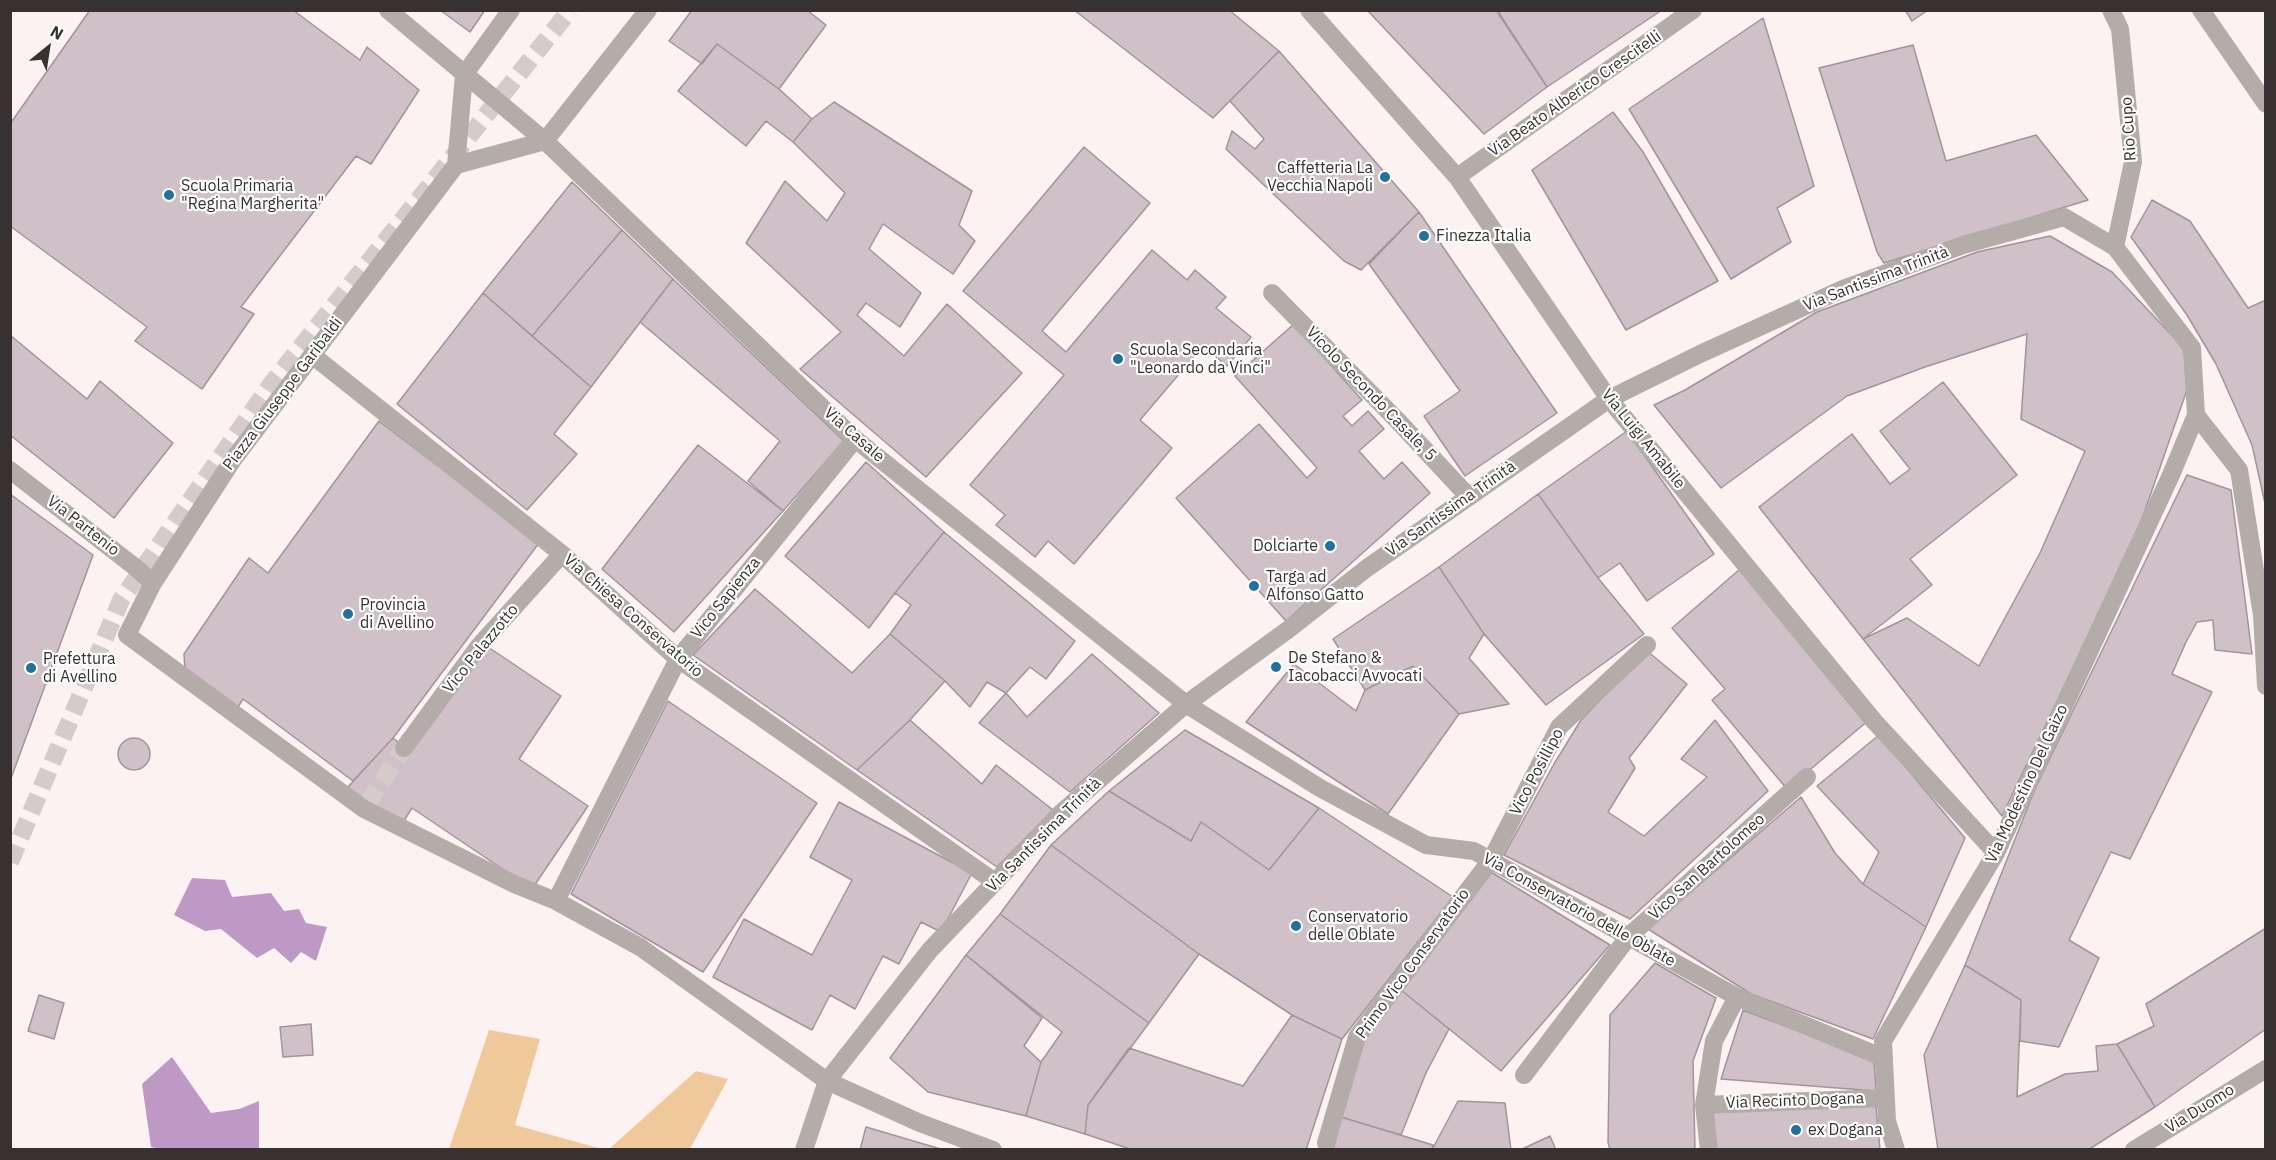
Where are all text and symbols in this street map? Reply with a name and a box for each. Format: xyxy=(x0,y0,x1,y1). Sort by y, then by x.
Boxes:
north arrow xyxy=(18,18,78,78)
text: N xyxy=(47,21,67,44)
street label: Via Beato Alberico Crescitelli xyxy=(1485,27,1665,161)
street label: Rio Cupo xyxy=(2117,96,2141,162)
place label: Caffetteria La Vecchia Napoli xyxy=(1267,158,1373,196)
marker: Caffetteria La Vecchia Napoli xyxy=(1378,170,1392,184)
place label: Scuola Primaria "Regina Margherita" xyxy=(181,176,324,214)
marker: Scuola Primaria "Regina Margherita" xyxy=(162,188,176,202)
place label: Finezza Italia xyxy=(1436,226,1531,246)
marker: Finezza Italia xyxy=(1417,229,1431,243)
street label: Via Santissima Trinità xyxy=(1801,242,1951,316)
street label: Piazza Giuseppe Garibaldi xyxy=(219,314,347,474)
street label: Vicolo Secondo Casale, 5 xyxy=(1302,323,1440,465)
place label: Scuola Secondaria "Leonardo da Vinci" xyxy=(1130,340,1271,378)
marker: Scuola Secondaria "Leonardo da Vinci" xyxy=(1111,352,1125,366)
street label: Via Luigi Amabile xyxy=(1597,385,1689,493)
street label: Via Casale xyxy=(820,403,888,467)
street label: Via Santissima Trinità xyxy=(1382,457,1520,561)
street label: Via Partenio xyxy=(43,492,123,560)
place label: Dolciarte xyxy=(1253,536,1318,556)
marker: Dolciarte xyxy=(1323,539,1337,553)
street label: Via Chiesa Conservatorio xyxy=(559,550,707,682)
street label: Vico Sapienza xyxy=(687,553,765,643)
place label: Targa ad Alfonso Gatto xyxy=(1266,567,1364,605)
marker: Targa ad Alfonso Gatto xyxy=(1247,579,1261,593)
place label: Provincia di Avellino xyxy=(360,595,434,633)
street label: Vico Palazzotto xyxy=(439,601,523,697)
marker: Provincia di Avellino xyxy=(341,607,355,621)
place label: De Stefano & Iacobacci Avvocati xyxy=(1288,648,1422,686)
place label: Prefettura di Avellino xyxy=(43,649,117,687)
marker: De Stefano & Iacobacci Avvocati xyxy=(1269,660,1283,674)
marker: Prefettura di Avellino xyxy=(24,661,38,675)
street label: Via Modestino Del Gaizo xyxy=(1982,702,2072,866)
street label: Vico Posillipo xyxy=(1506,725,1568,819)
street label: Via Santissima Trinità xyxy=(983,774,1105,896)
street label: Vico San Bartolomeo xyxy=(1645,810,1769,924)
street label: Via Conservatorio delle Oblate xyxy=(1479,849,1679,971)
street label: Primo Vico Conservatorio xyxy=(1352,885,1474,1043)
place label: Conservatorio delle Oblate xyxy=(1308,907,1408,945)
marker: Conservatorio delle Oblate xyxy=(1289,919,1303,933)
street label: Via Duomo xyxy=(2162,1080,2238,1138)
street label: Via Recinto Dogana xyxy=(1725,1089,1865,1113)
place label: ex Dogana xyxy=(1808,1120,1883,1140)
marker: ex Dogana xyxy=(1789,1123,1803,1137)

